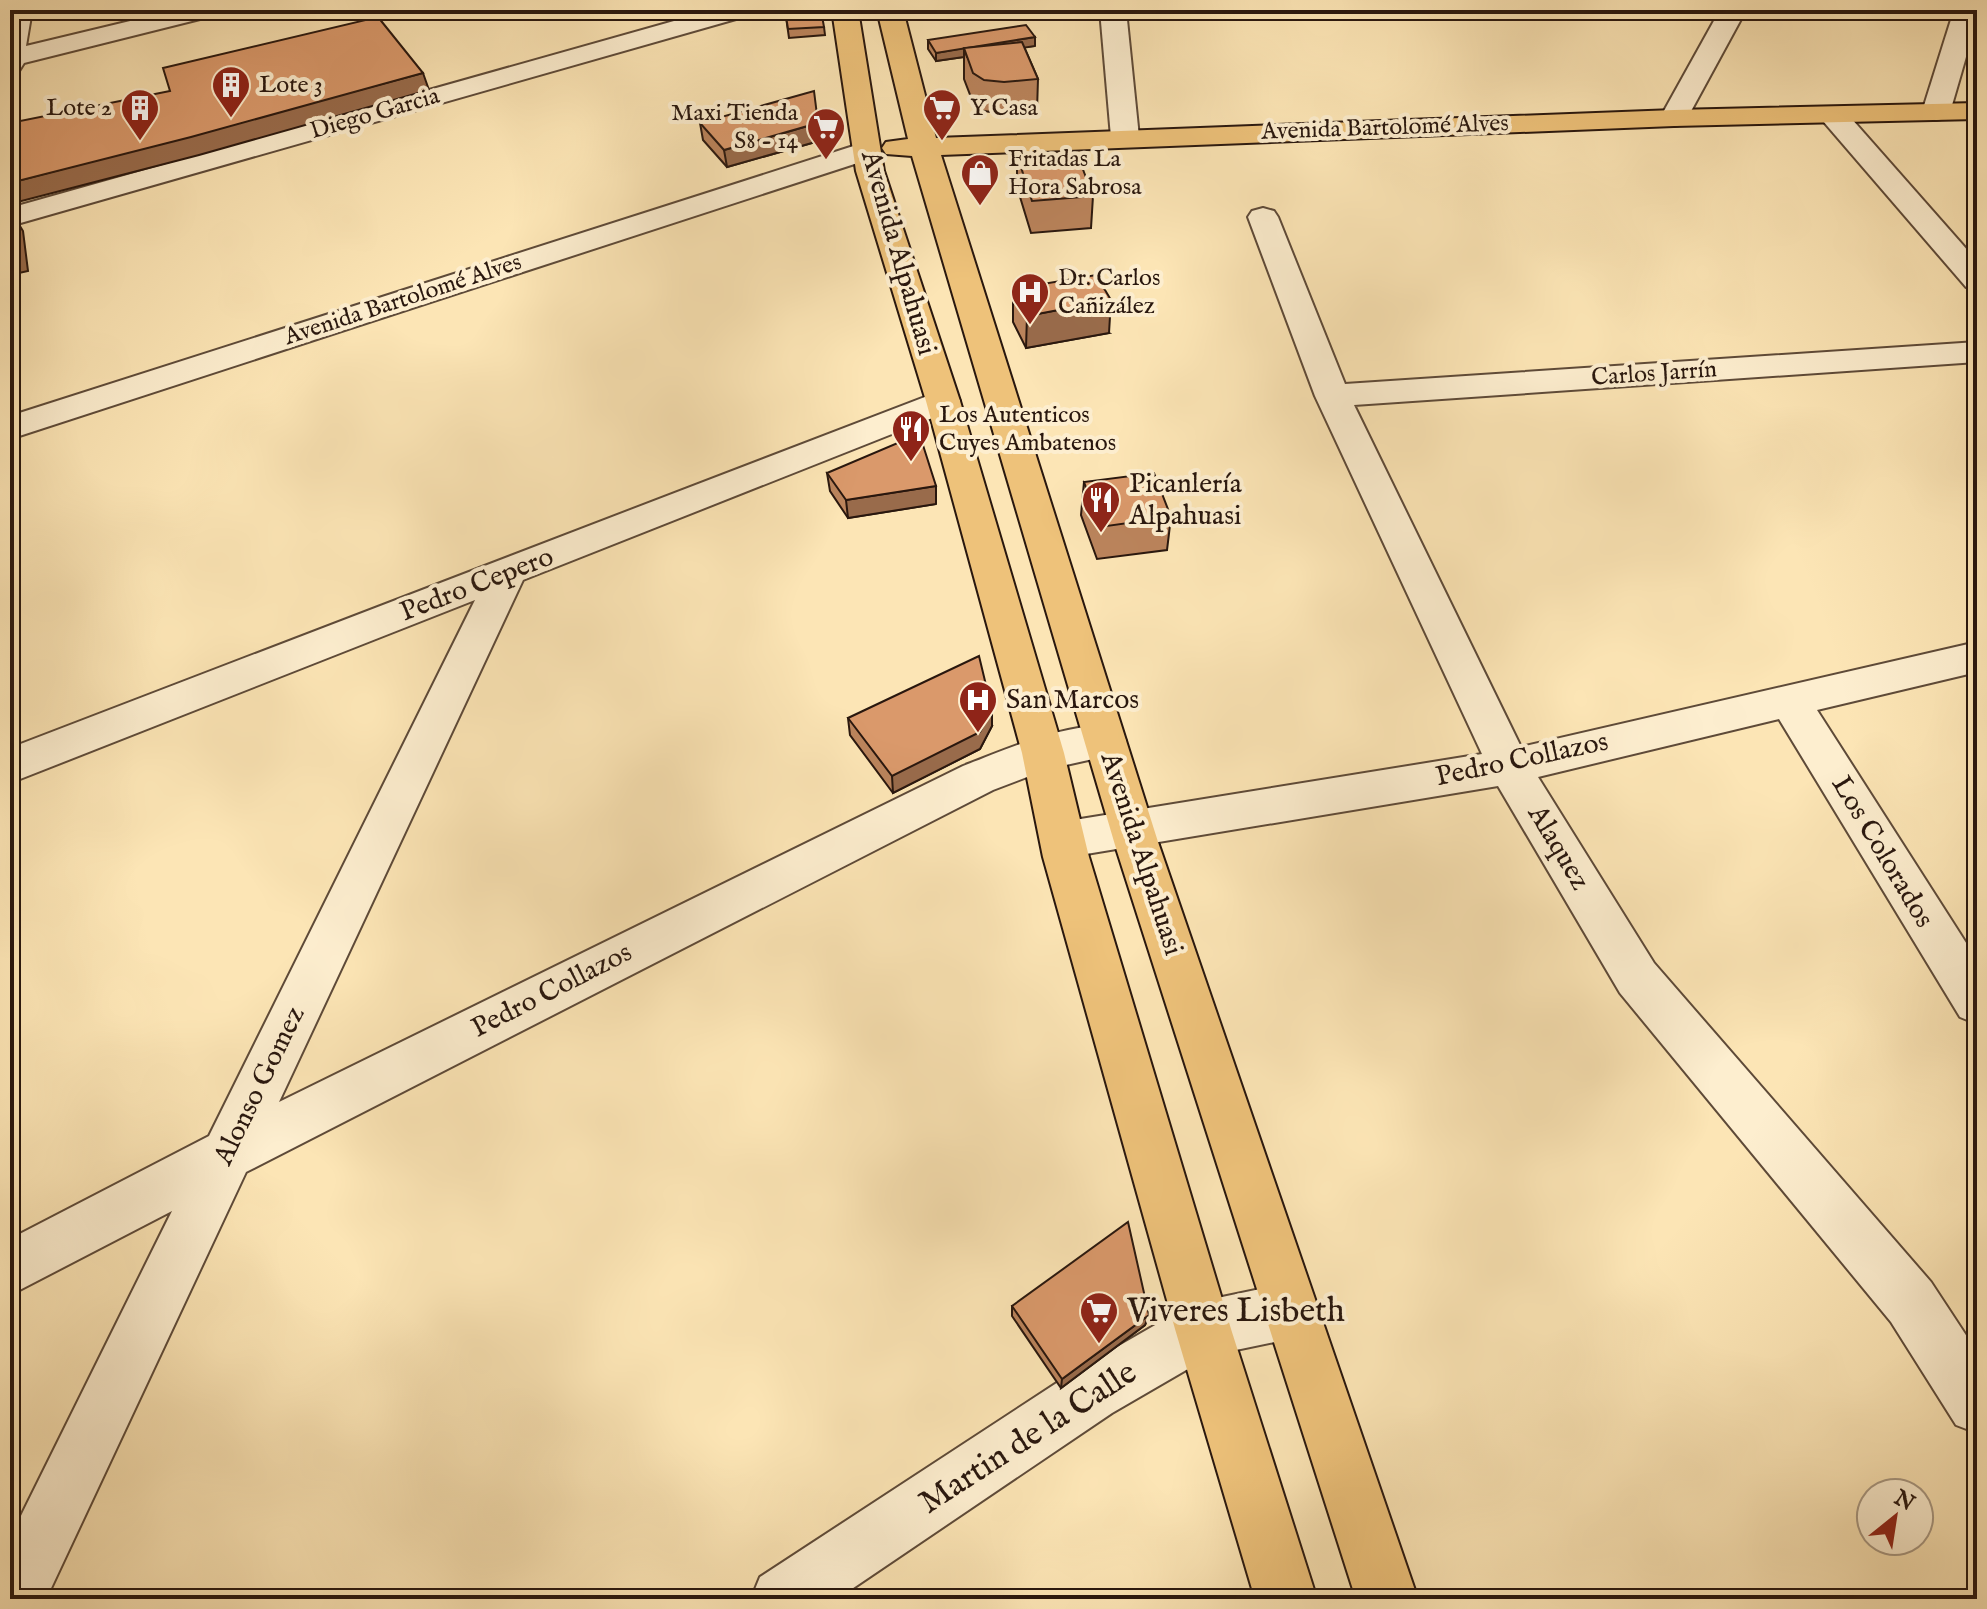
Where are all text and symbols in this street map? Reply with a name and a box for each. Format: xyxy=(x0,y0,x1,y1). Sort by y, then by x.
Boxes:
building icon: Lote 3 xyxy=(210,64,252,119)
place label: Lote 3 xyxy=(259,70,323,101)
street label: Diego Garcia xyxy=(307,81,444,147)
building icon: Lote 2 xyxy=(119,87,161,142)
supermarket icon: Y Casa xyxy=(921,87,963,142)
place label: Lote 2 xyxy=(46,93,112,124)
place label: Y Casa xyxy=(970,93,1039,124)
place label: Maxi Tienda S8 - 14 xyxy=(671,98,799,157)
supermarket icon: Maxi Tienda S8 - 14 xyxy=(805,106,847,161)
street label: Avenida Bartolomé Alves xyxy=(1260,108,1509,148)
place label: Fritadas La Hora Sabrosa xyxy=(1008,144,1142,203)
street label: Avenida Alpahuasi xyxy=(852,146,944,359)
shop icon: Fritadas La Hora Sabrosa xyxy=(959,152,1001,207)
street label: Avenida Bartolomé Alves xyxy=(280,247,525,353)
place label: Dr. Carlos Cañizález xyxy=(1058,263,1160,322)
hospital icon: Dr. Carlos Cañizález xyxy=(1009,271,1051,326)
street label: Carlos Jarrín xyxy=(1590,354,1718,394)
place label: Los Autenticos Cuyes Ambatenos xyxy=(939,400,1116,459)
restaurant icon: Los Autenticos Cuyes Ambatenos xyxy=(890,408,932,463)
place label: Picanlería Alpahuasi xyxy=(1128,467,1243,534)
restaurant icon: Picanlería Alpahuasi xyxy=(1080,479,1122,534)
street label: Pedro Cepero xyxy=(395,540,559,630)
hospital icon: San Marcos xyxy=(957,679,999,734)
place label: San Marcos xyxy=(1006,683,1139,718)
street label: Pedro Collazos xyxy=(1433,725,1611,795)
street label: Avenida Alpahuasi xyxy=(1091,747,1190,960)
street label: Los Colorados xyxy=(1823,770,1941,934)
street label: Alaquez xyxy=(1519,798,1597,897)
street label: Pedro Collazos xyxy=(466,936,638,1046)
street label: Alonso Gomez xyxy=(206,1001,313,1172)
supermarket icon: Viveres Lisbeth xyxy=(1078,1290,1120,1345)
place label: Viveres Lisbeth xyxy=(1126,1290,1345,1333)
street label: Martin de la Calle xyxy=(911,1352,1145,1524)
north arrow xyxy=(1855,1477,1935,1557)
text: N xyxy=(1888,1484,1919,1518)

